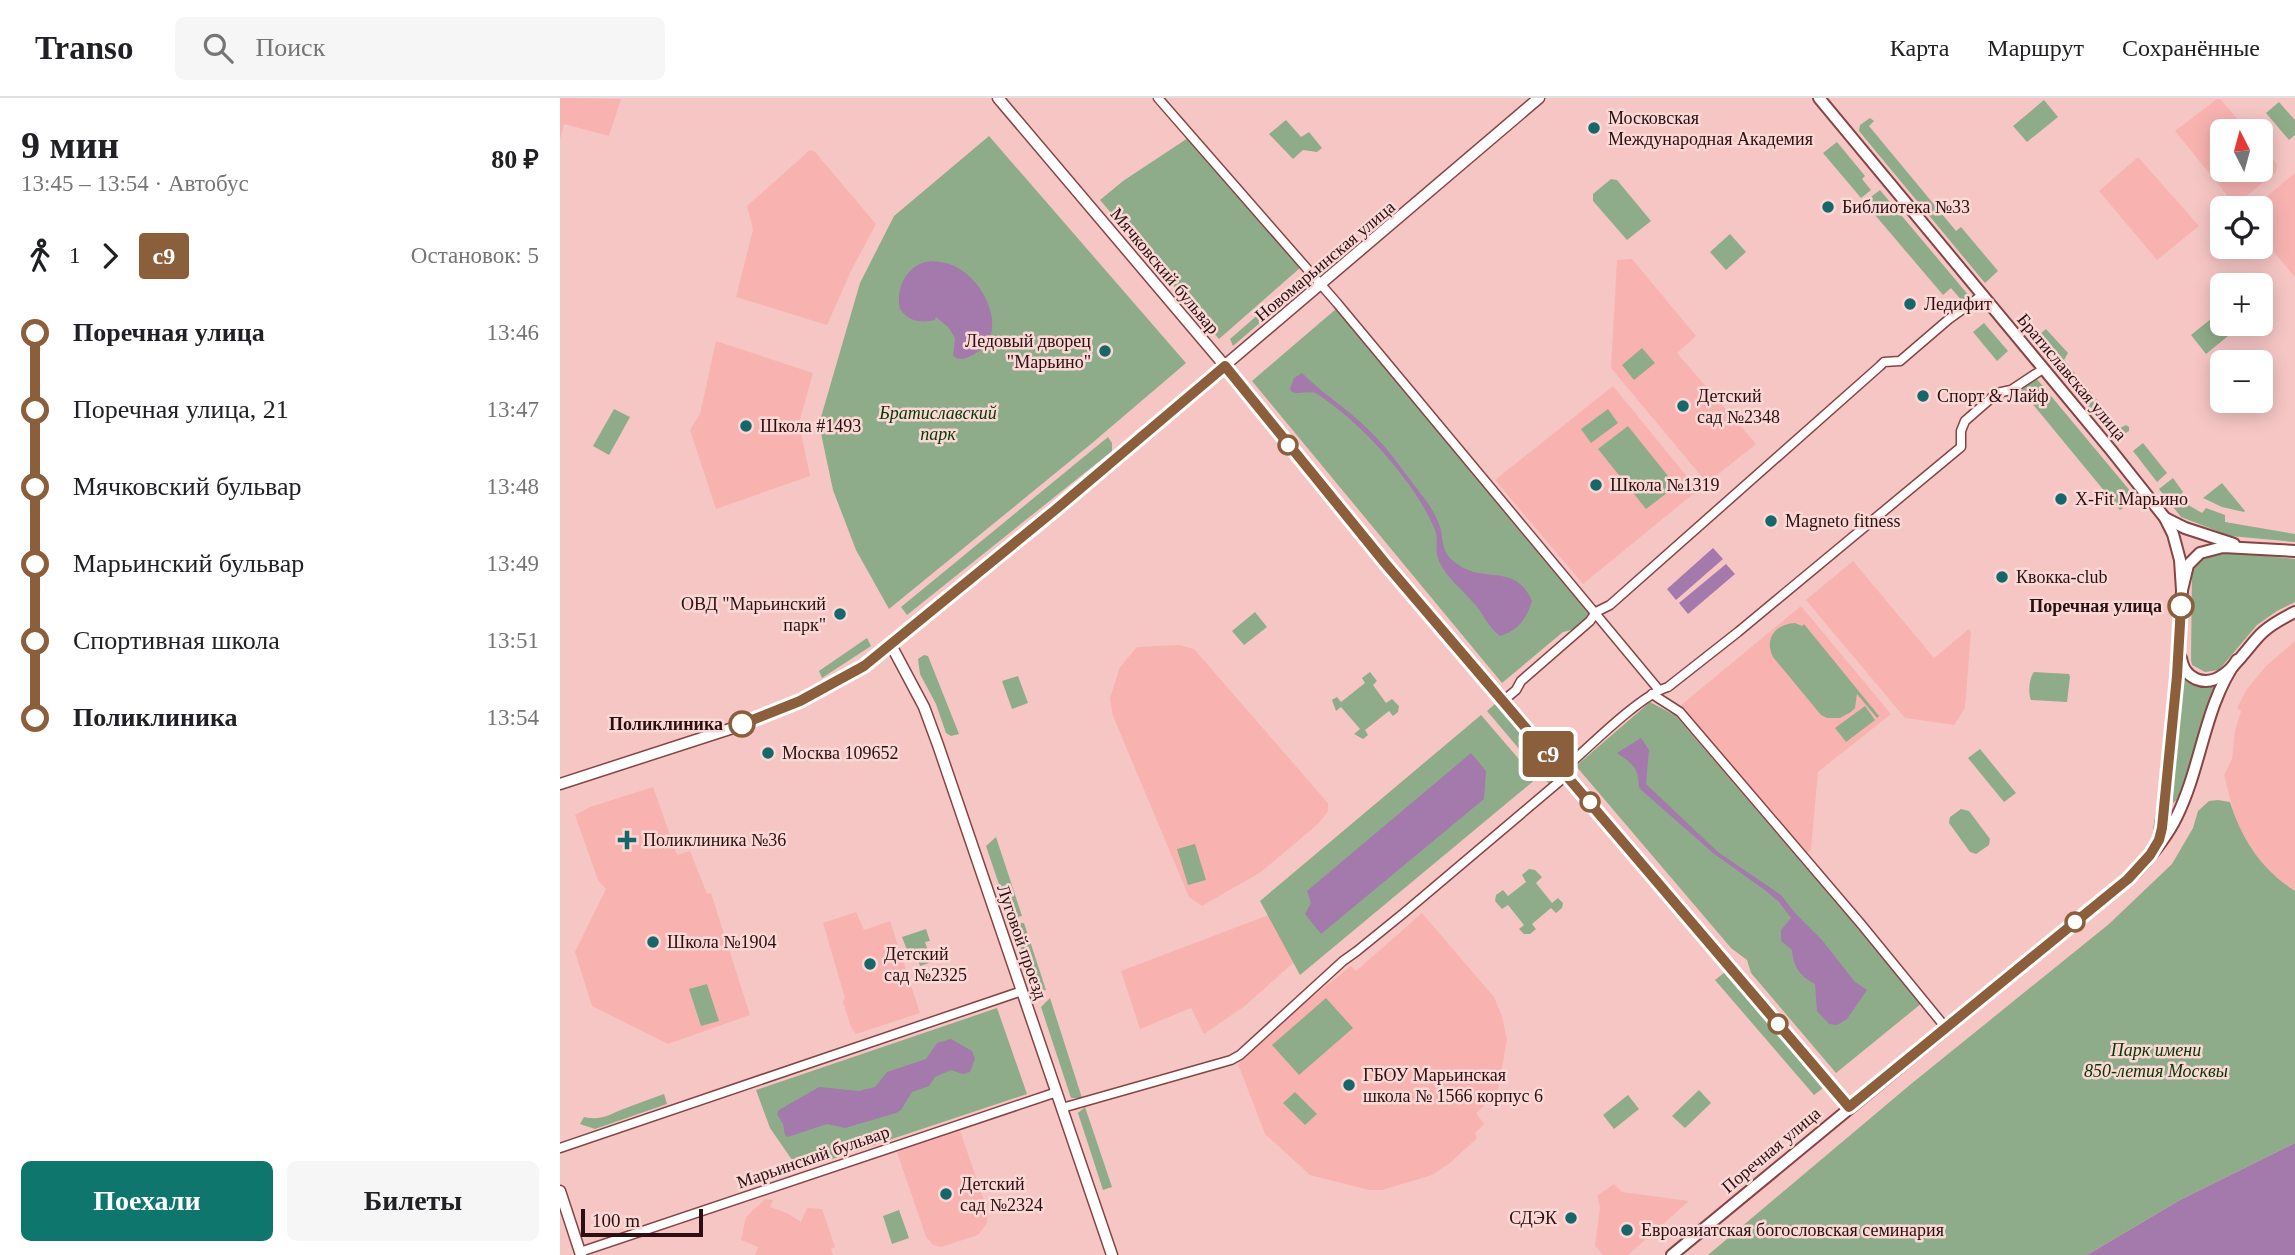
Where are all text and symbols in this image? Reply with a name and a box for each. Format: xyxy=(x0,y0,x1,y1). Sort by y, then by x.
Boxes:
search box xyxy=(175,17,665,80)
icon: search xyxy=(199,29,237,67)
text: Transo xyxy=(35,30,133,66)
text: Поиск xyxy=(255,33,325,62)
text: Карта xyxy=(1890,35,1949,61)
text: Маршрут xyxy=(1987,35,2084,61)
text: Сохранённые xyxy=(2122,35,2260,61)
place label: Московская Международная Академия xyxy=(1608,108,1813,149)
north arrow xyxy=(2210,119,2273,182)
map controls xyxy=(2210,119,2273,413)
marker: Московская Международная Академия xyxy=(1586,120,1602,136)
text: 9 мин xyxy=(21,124,119,166)
text: 80 ₽ xyxy=(491,145,539,174)
text: 13:45 – 13:54 · Автобус xyxy=(21,171,249,196)
button: locate xyxy=(2210,196,2273,259)
street label: Новомарьинская улица xyxy=(1251,197,1399,325)
place label: Библиотека №33 xyxy=(1842,197,1970,217)
marker: Библиотека №33 xyxy=(1820,199,1836,215)
street label: Мячковский бульвар xyxy=(1106,204,1224,338)
icon: walk xyxy=(21,237,59,275)
icon: forward xyxy=(91,237,129,275)
text: 1 xyxy=(69,243,81,268)
text: с9 xyxy=(153,243,175,269)
text: Остановок: 5 xyxy=(411,243,539,268)
button: + xyxy=(2210,273,2273,336)
place label: Ледифит xyxy=(1924,294,1992,314)
marker: Ледифит xyxy=(1902,296,1918,312)
street label: Братиславская улица xyxy=(2013,310,2131,444)
text: Поречная улица xyxy=(73,318,265,347)
text: 13:46 xyxy=(487,320,539,345)
place label: Ледовый дворец "Марьино" xyxy=(965,331,1091,372)
marker: Ледовый дворец "Марьино" xyxy=(1097,343,1113,359)
button: − xyxy=(2210,350,2273,413)
place label: Детский сад №2348 xyxy=(1697,386,1780,427)
place label: Спорт & Лайф xyxy=(1937,386,2049,406)
marker: Спорт & Лайф xyxy=(1915,388,1931,404)
text: Поречная улица, 21 xyxy=(73,395,289,424)
text: 13:47 xyxy=(487,397,539,422)
marker: Детский сад №2348 xyxy=(1675,398,1691,414)
park label: Братиславский парк xyxy=(878,403,997,444)
place label: Школа #1493 xyxy=(760,416,861,436)
marker: Школа #1493 xyxy=(738,418,754,434)
unlabelled marker xyxy=(1278,435,1298,455)
text: Мячковский бульвар xyxy=(73,472,302,501)
text: 13:48 xyxy=(487,474,539,499)
place label: Школа №1319 xyxy=(1610,475,1719,495)
marker: Школа №1319 xyxy=(1588,477,1604,493)
place label: X-Fit Марьино xyxy=(2075,489,2188,509)
marker: X-Fit Марьино xyxy=(2053,491,2069,507)
place label: Magneto fitness xyxy=(1785,511,1900,531)
marker: Magneto fitness xyxy=(1763,513,1779,529)
text: Марьинский бульвар xyxy=(73,549,304,578)
text: 13:49 xyxy=(487,551,539,576)
place label: Квокка-club xyxy=(2016,567,2108,587)
marker: Квокка-club xyxy=(1994,569,2010,585)
marker: Поречная улица xyxy=(2168,593,2194,619)
place label: ОВД "Марьинский парк" xyxy=(681,594,826,635)
place label: Поречная улица xyxy=(2029,596,2162,616)
marker: ОВД "Марьинский парк" xyxy=(832,606,848,622)
text: Спортивная школа xyxy=(73,626,280,655)
text: 13:51 xyxy=(487,628,539,653)
text: Поликлиника xyxy=(73,703,238,732)
text: 13:54 xyxy=(487,705,539,730)
marker: Поликлиника xyxy=(729,711,755,737)
place label: Поликлиника xyxy=(609,714,723,734)
line badge: с9 xyxy=(1516,731,1580,777)
text: с9 xyxy=(1537,741,1559,767)
place label: Москва 109652 xyxy=(782,743,899,763)
marker: Москва 109652 xyxy=(760,745,776,761)
unlabelled marker xyxy=(1580,792,1600,812)
marker: Поликлиника №36 xyxy=(617,830,637,850)
place label: Поликлиника №36 xyxy=(643,830,786,850)
street label: Луговой проезд xyxy=(993,882,1051,1002)
unlabelled marker xyxy=(2065,912,2085,932)
place label: Школа №1904 xyxy=(667,932,776,952)
marker: Школа №1904 xyxy=(645,934,661,950)
place label: Детский сад №2325 xyxy=(884,944,967,985)
marker: Детский сад №2325 xyxy=(862,956,878,972)
unlabelled marker xyxy=(1768,1014,1788,1034)
park label: Парк имени 850-летия Москвы xyxy=(2084,1040,2228,1081)
place label: ГБОУ Марьинская школа № 1566 корпус 6 xyxy=(1363,1065,1543,1106)
marker: ГБОУ Марьинская школа № 1566 корпус 6 xyxy=(1341,1077,1357,1093)
street label: Поречная улица xyxy=(1718,1103,1824,1197)
street label: Марьинский бульвар xyxy=(734,1121,892,1193)
button: Поехали xyxy=(21,1161,273,1241)
button: Билеты xyxy=(287,1161,539,1241)
place label: Детский сад №2324 xyxy=(960,1174,1043,1215)
marker: Детский сад №2324 xyxy=(938,1186,954,1202)
scale bar xyxy=(581,1206,704,1238)
place label: СДЭК xyxy=(1509,1208,1558,1228)
text: 100 m xyxy=(592,1210,640,1231)
marker: СДЭК xyxy=(1563,1210,1579,1226)
place label: Евроазиатская богословская семинария xyxy=(1641,1220,1944,1240)
marker: Евроазиатская богословская семинария xyxy=(1619,1222,1635,1238)

